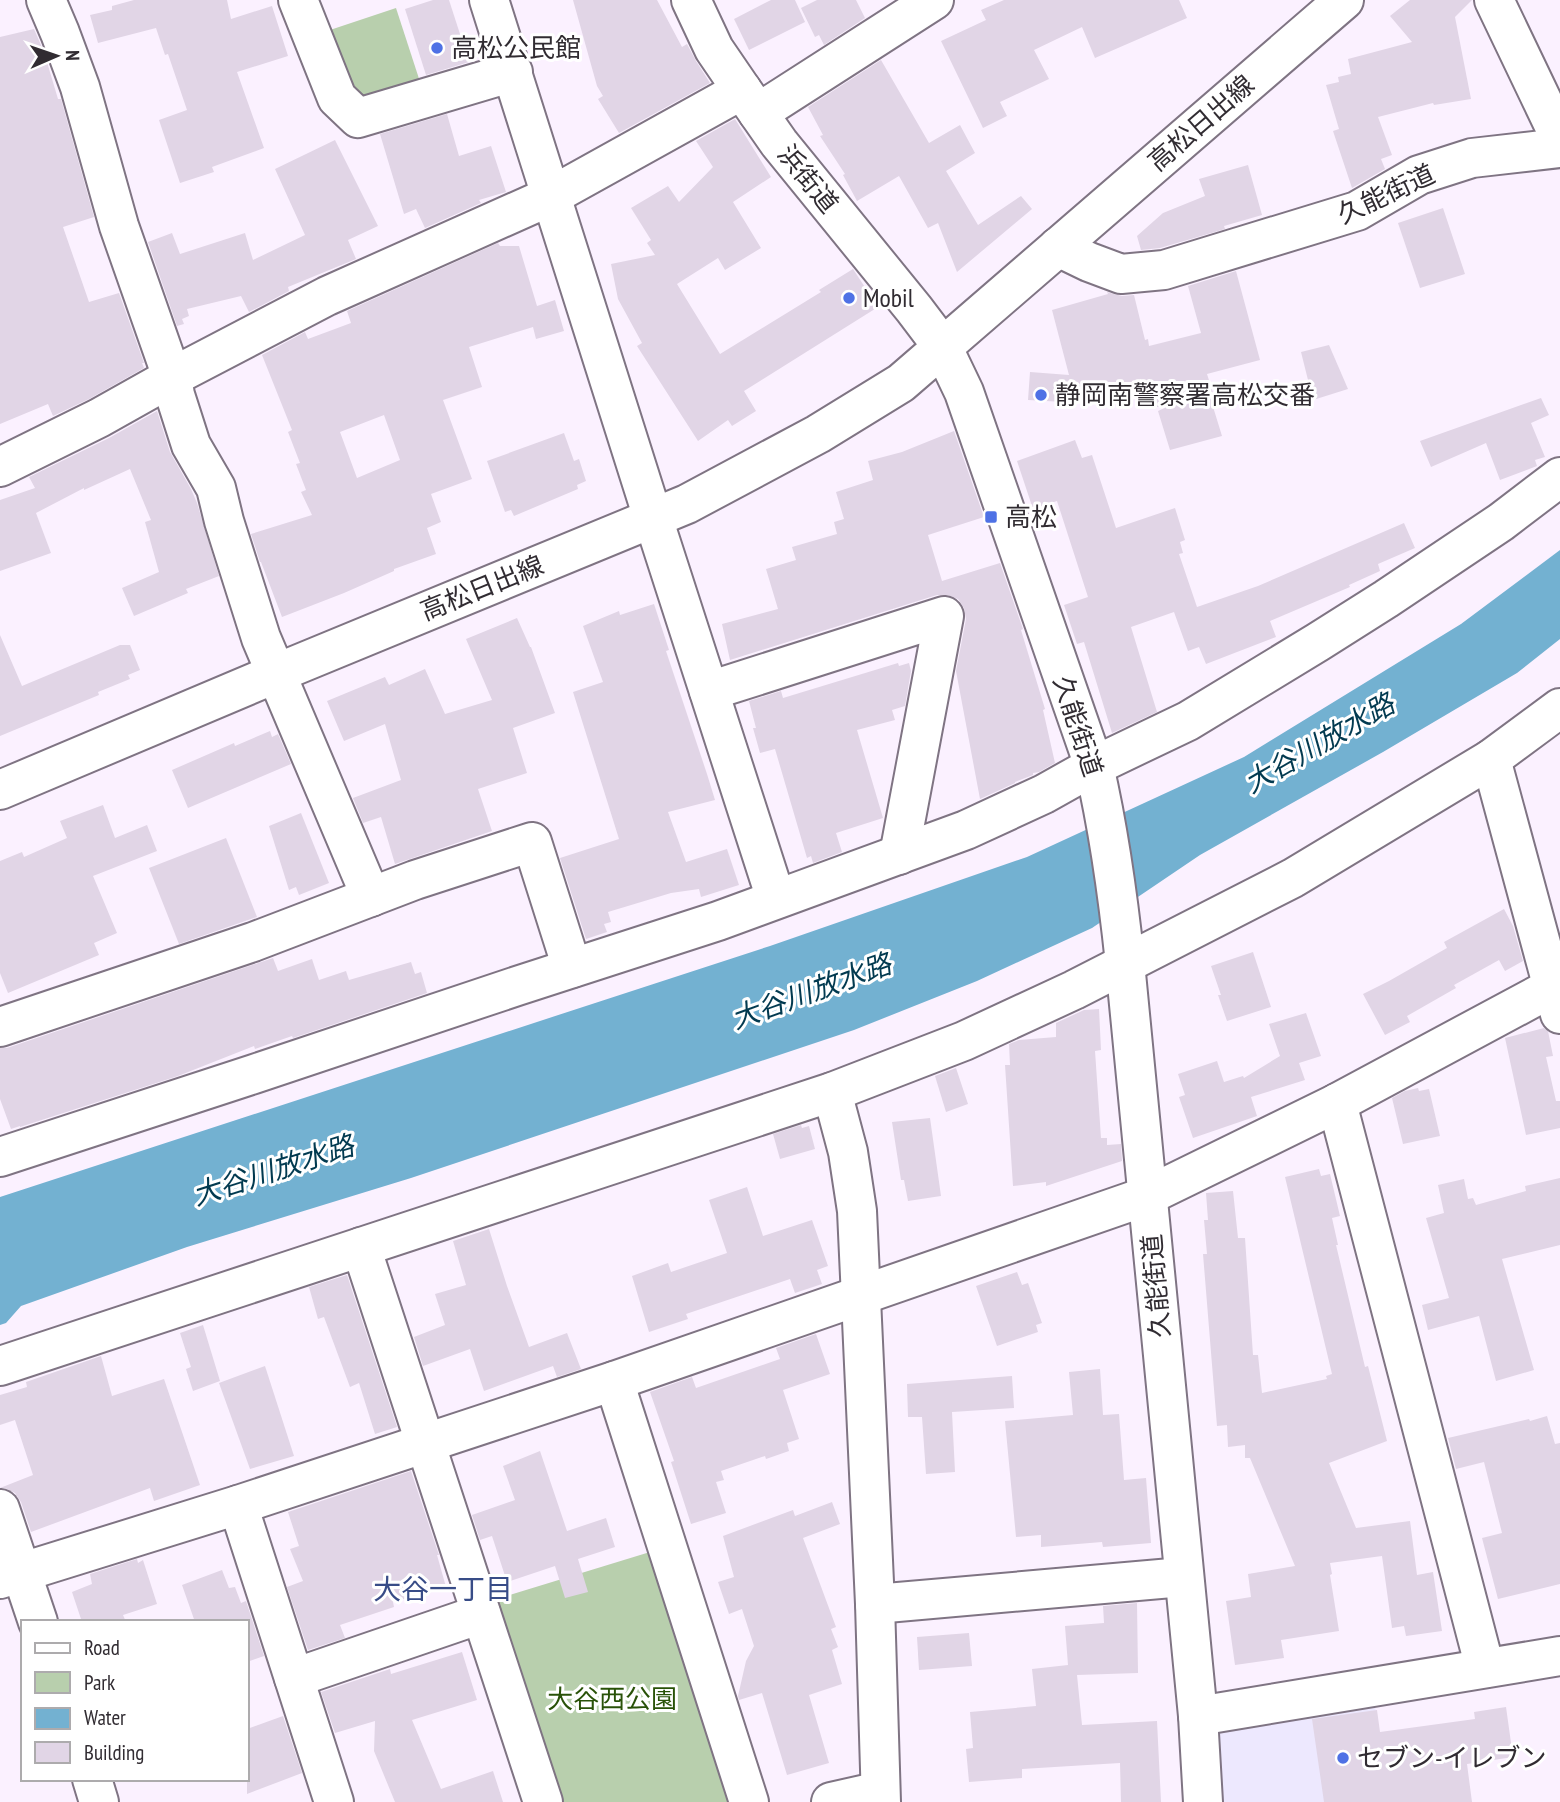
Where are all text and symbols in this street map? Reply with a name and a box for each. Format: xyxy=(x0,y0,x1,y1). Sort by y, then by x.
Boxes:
north arrow xyxy=(21,21,91,91)
place label: 高松公民館 xyxy=(451,31,581,64)
marker: 高松公民館 xyxy=(429,40,445,56)
text: N xyxy=(61,50,85,61)
street label: 高松日出線 xyxy=(1141,68,1261,178)
street label: 浜街道 xyxy=(771,138,846,219)
street label: 久能街道 xyxy=(1332,157,1440,230)
place label: Mobil xyxy=(863,281,914,314)
marker: Mobil xyxy=(841,290,857,306)
place label: 静岡南警察署高松交番 xyxy=(1055,378,1315,411)
marker: 静岡南警察署高松交番 xyxy=(1033,387,1049,403)
place label: 高松 xyxy=(1005,500,1057,533)
marker: 高松 xyxy=(983,509,999,525)
street label: 高松日出線 xyxy=(415,548,548,627)
street label: 久能街道 xyxy=(1047,671,1110,780)
water label: 大谷川放水路 xyxy=(1237,684,1402,801)
water label: 大谷川放水路 xyxy=(726,944,898,1037)
water label: 大谷川放水路 xyxy=(187,1125,360,1213)
street label: 久能街道 xyxy=(1135,1233,1176,1339)
district label: 大谷一丁目 xyxy=(373,1570,513,1607)
legend xyxy=(21,1620,248,1781)
text: Road xyxy=(84,1634,120,1661)
text: Park xyxy=(84,1669,115,1696)
park label: 大谷西公園 xyxy=(547,1682,677,1715)
text: Water xyxy=(84,1704,126,1731)
text: Building xyxy=(84,1739,144,1766)
place label: セブン-イレブン xyxy=(1357,1741,1547,1774)
marker: セブン-イレブン xyxy=(1335,1750,1351,1766)

